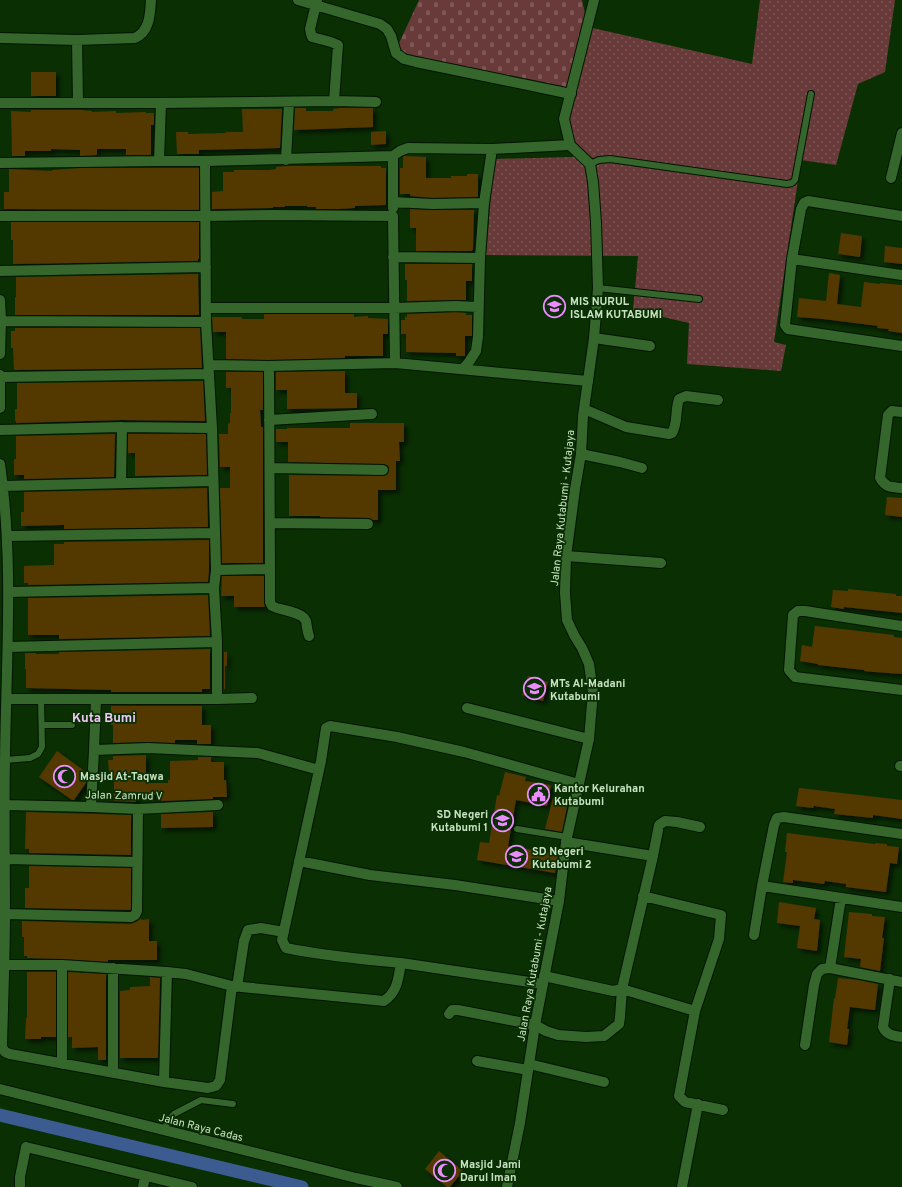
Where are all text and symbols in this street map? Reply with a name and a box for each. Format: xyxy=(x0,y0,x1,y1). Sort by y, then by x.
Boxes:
school or university icon: MIS NURUL ISLAM KUTABUMI xyxy=(541,294,567,320)
place label: MIS NURUL ISLAM KUTABUMI xyxy=(570,295,662,322)
street label: Jalan Raya Kutabumi - Kutajaya xyxy=(548,429,578,587)
school or university icon: MTs Al-Madani Kutabumi xyxy=(522,676,548,702)
place label: MTs Al-Madani Kutabumi xyxy=(550,677,625,704)
district label: Kuta Bumi xyxy=(72,711,136,727)
mosque icon: Masjid At-Taqwa xyxy=(52,763,78,789)
place label: Masjid At-Taqwa xyxy=(80,770,164,784)
public building icon: Kantor Kelurahan Kutabumi xyxy=(525,781,551,807)
place label: Kantor Kelurahan Kutabumi xyxy=(554,782,645,809)
street label: Jalan Zamrud V xyxy=(85,788,163,804)
school or university icon: SD Negeri Kutabumi 1 xyxy=(490,807,516,833)
place label: SD Negeri Kutabumi 1 xyxy=(431,808,488,835)
school or university icon: SD Negeri Kutabumi 2 xyxy=(504,844,530,870)
place label: SD Negeri Kutabumi 2 xyxy=(532,845,592,872)
street label: Jalan Raya Kutabumi - Kutajaya xyxy=(514,885,556,1043)
street label: Jalan Raya Cadas xyxy=(157,1111,244,1145)
mosque icon: Masjid Jami Darul Iman xyxy=(431,1157,457,1183)
place label: Masjid Jami Darul Iman xyxy=(460,1158,521,1185)

